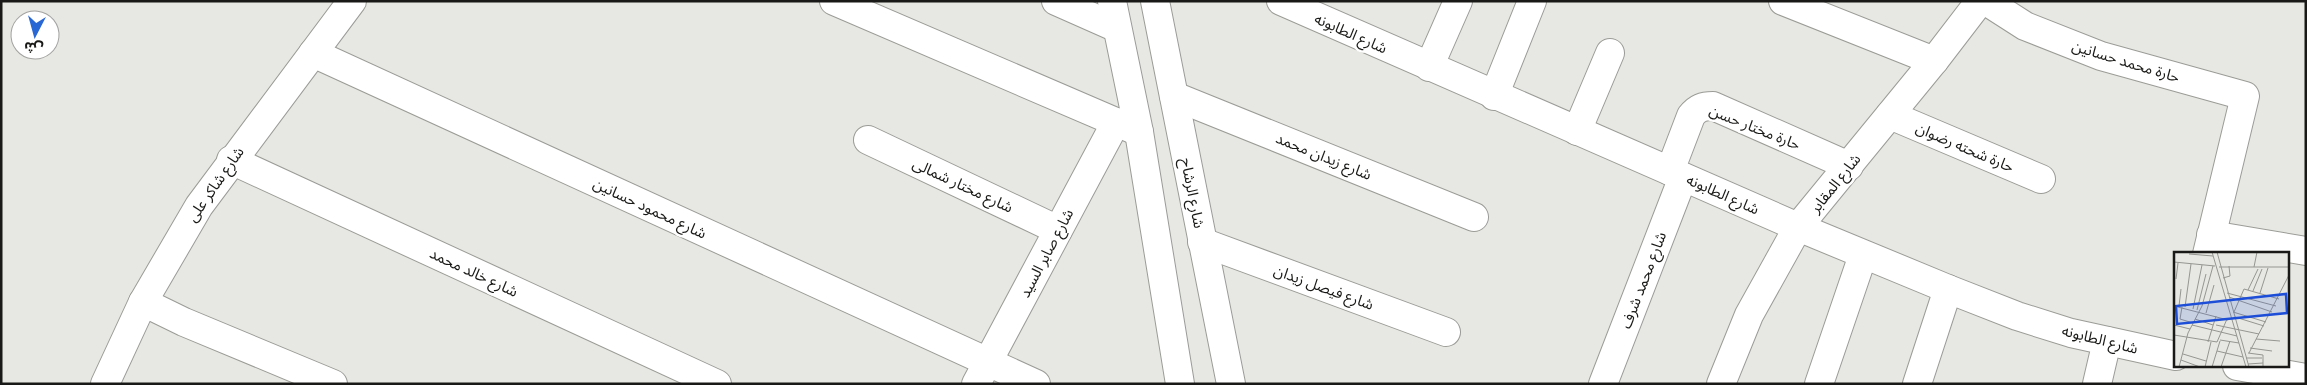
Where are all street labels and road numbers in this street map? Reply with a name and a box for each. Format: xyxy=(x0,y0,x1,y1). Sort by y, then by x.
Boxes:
street label: شارع الطابونه xyxy=(1310,9,1390,60)
street label: حارة محمد حسانين xyxy=(2070,37,2182,86)
street label: حارة مختار حسن xyxy=(1707,101,1803,154)
street label: حارة شحته رضوان xyxy=(1913,119,2017,176)
street label: شارع زيدان محمد xyxy=(1272,129,1374,187)
street label: شارع شاكر على xyxy=(183,143,250,227)
street label: شارع المقابر xyxy=(1806,150,1867,219)
street label: شارع مختار شمالى xyxy=(908,154,1016,219)
street label: شارع الرشاح xyxy=(1174,156,1208,231)
street label: شارع الطابونه xyxy=(1682,170,1762,221)
street label: شارع محمود حسانين xyxy=(589,174,710,245)
street label: شارع صابر السيد xyxy=(1016,206,1080,302)
street label: شارع محمد شرف xyxy=(1617,229,1673,332)
street label: شارع خالد محمد xyxy=(426,244,521,304)
street label: شارع فيصل زيدان xyxy=(1270,261,1376,317)
street label: شارع الطابونه xyxy=(2059,321,2140,361)

